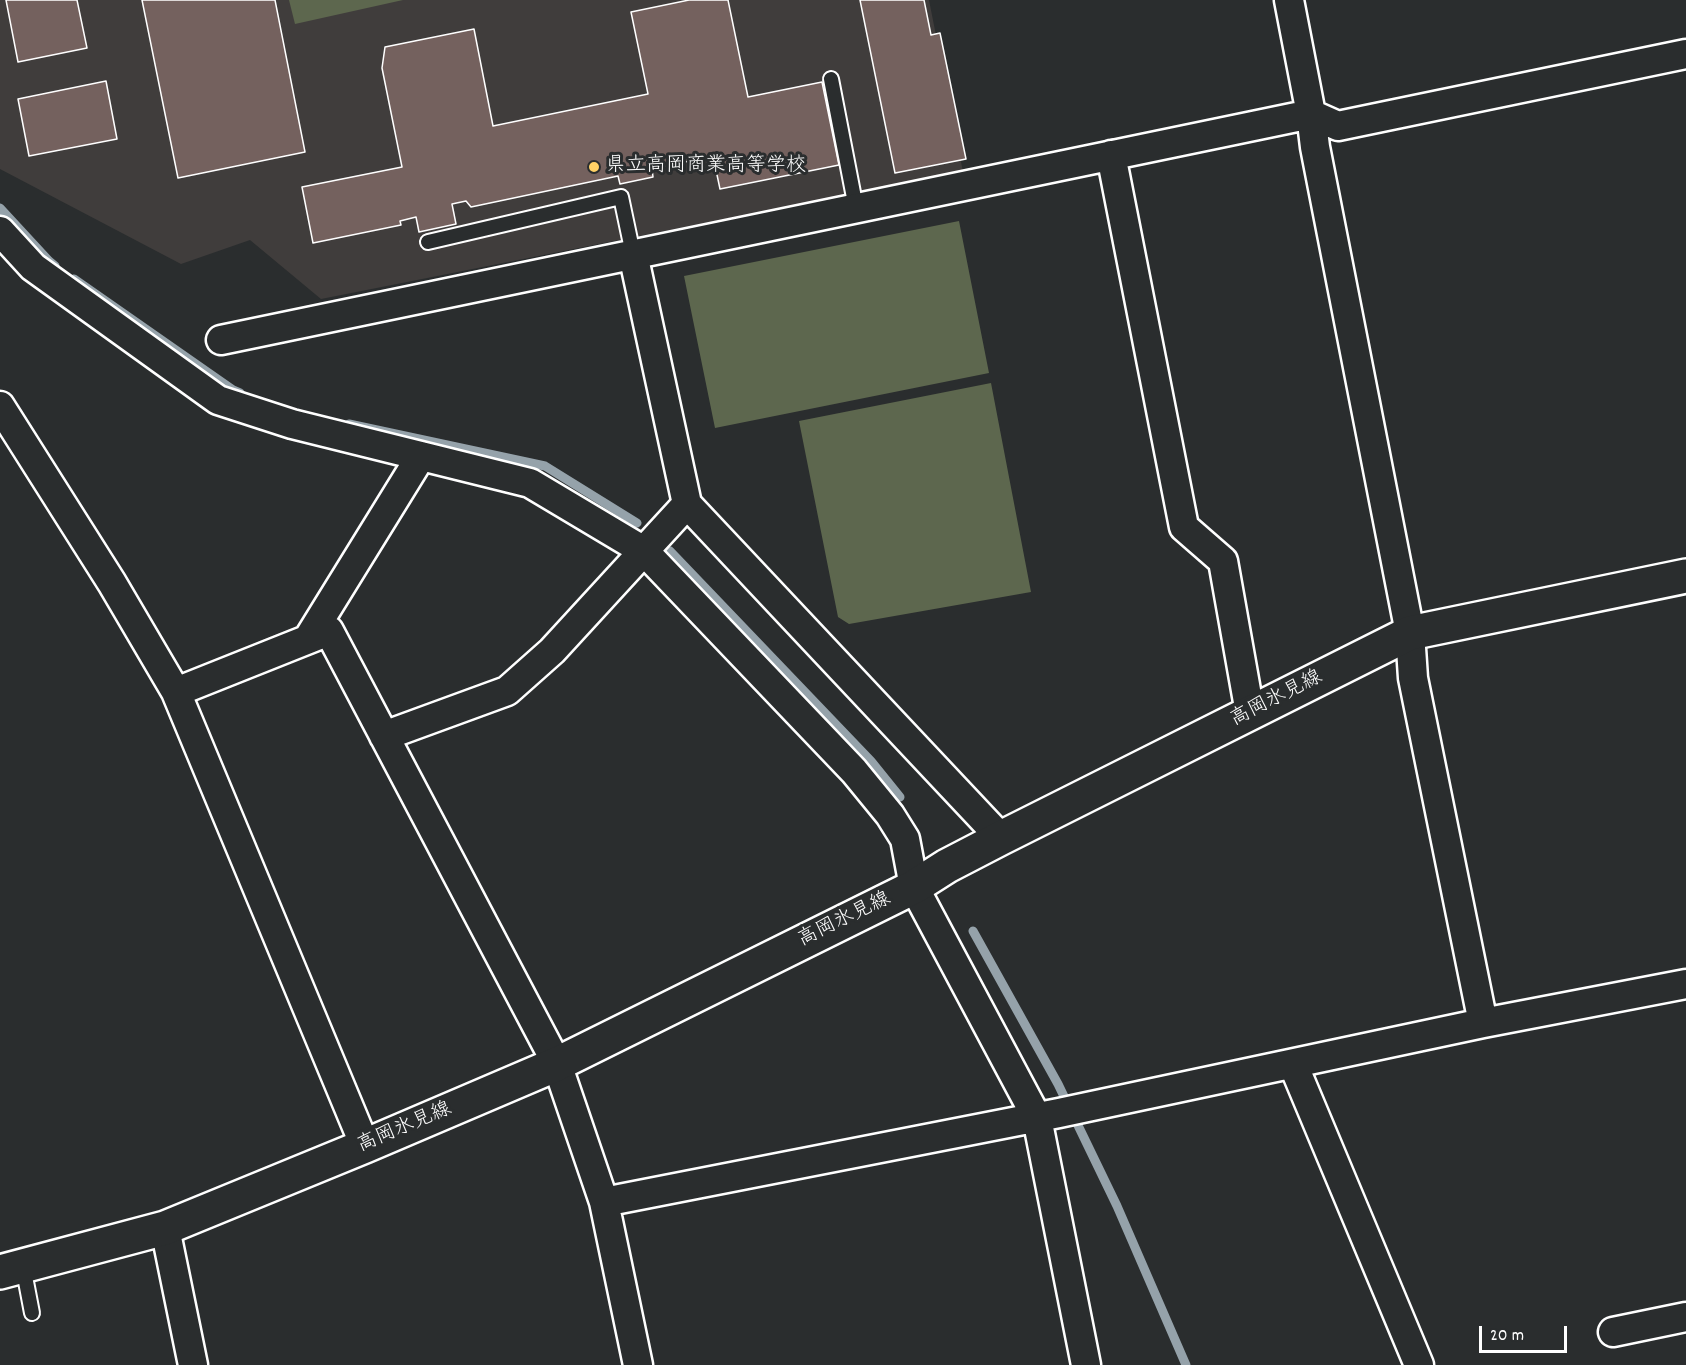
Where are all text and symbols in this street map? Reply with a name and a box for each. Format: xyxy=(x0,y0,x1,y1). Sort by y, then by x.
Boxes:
place label: 県立高岡商業高等学校 xyxy=(606,155,806,179)
marker: 県立高岡商業高等学校 xyxy=(587,160,601,174)
street label: 高岡氷見線 xyxy=(1227,667,1327,733)
street label: 高岡氷見線 xyxy=(795,888,895,954)
street label: 高岡氷見線 xyxy=(354,1098,456,1160)
scale bar xyxy=(1482,1314,1570,1352)
text: 20 m xyxy=(1490,1324,1524,1349)

